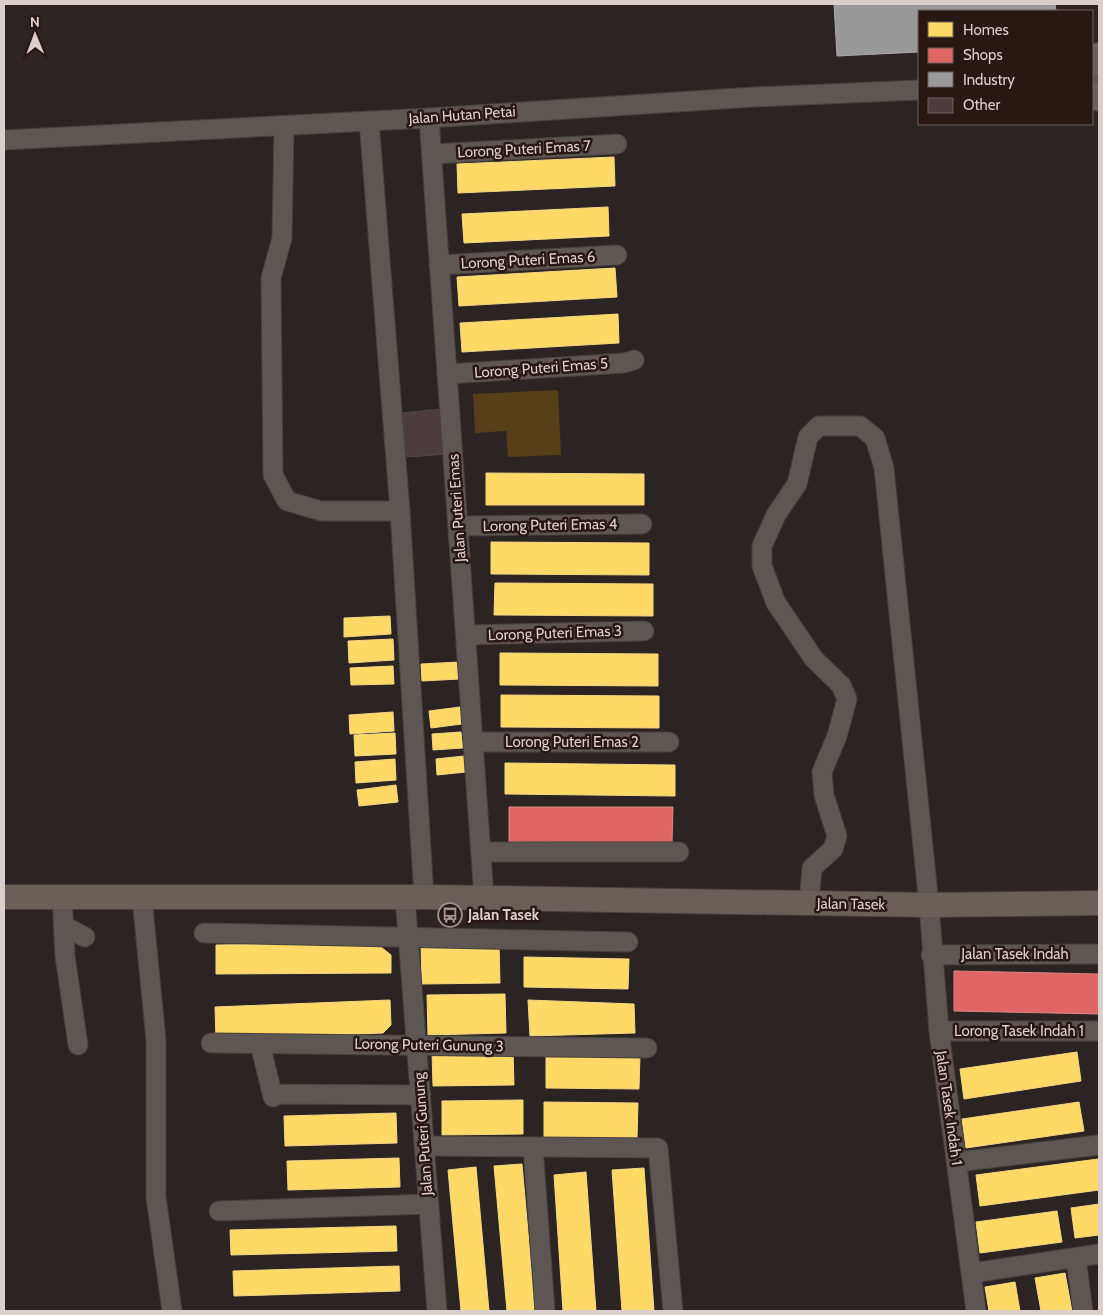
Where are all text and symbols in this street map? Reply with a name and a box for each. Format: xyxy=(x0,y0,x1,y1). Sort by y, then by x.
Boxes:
north arrow xyxy=(10,10,60,60)
legend xyxy=(918,10,1093,125)
text: N xyxy=(30,13,40,31)
text: Homes xyxy=(963,21,1009,39)
text: Shops xyxy=(963,46,1003,64)
text: Industry xyxy=(963,71,1015,89)
text: Other xyxy=(963,96,1000,114)
street label: Jalan Hutan Petai xyxy=(407,102,516,128)
street label: Lorong Puteri Emas 7 xyxy=(457,136,592,161)
street label: Lorong Puteri Emas 6 xyxy=(460,247,596,273)
street label: Lorong Puteri Emas 5 xyxy=(473,354,609,382)
street label: Jalan Puteri Emas xyxy=(444,453,470,564)
street label: Lorong Puteri Emas 4 xyxy=(482,515,618,535)
street label: Lorong Puteri Emas 3 xyxy=(488,622,622,644)
street label: Lorong Puteri Emas 2 xyxy=(505,733,639,751)
street label: Jalan Tasek xyxy=(816,894,886,914)
bus stop icon: Jalan Tasek xyxy=(437,902,463,928)
place label: Jalan Tasek xyxy=(467,906,540,924)
street label: Jalan Tasek Indah xyxy=(960,945,1069,963)
street label: Lorong Tasek Indah 1 xyxy=(954,1022,1084,1040)
street label: Lorong Puteri Gunung 3 xyxy=(354,1035,504,1055)
street label: Jalan Tasek Indah 1 xyxy=(932,1048,966,1167)
street label: Jalan Puteri Gunung xyxy=(410,1071,436,1197)

